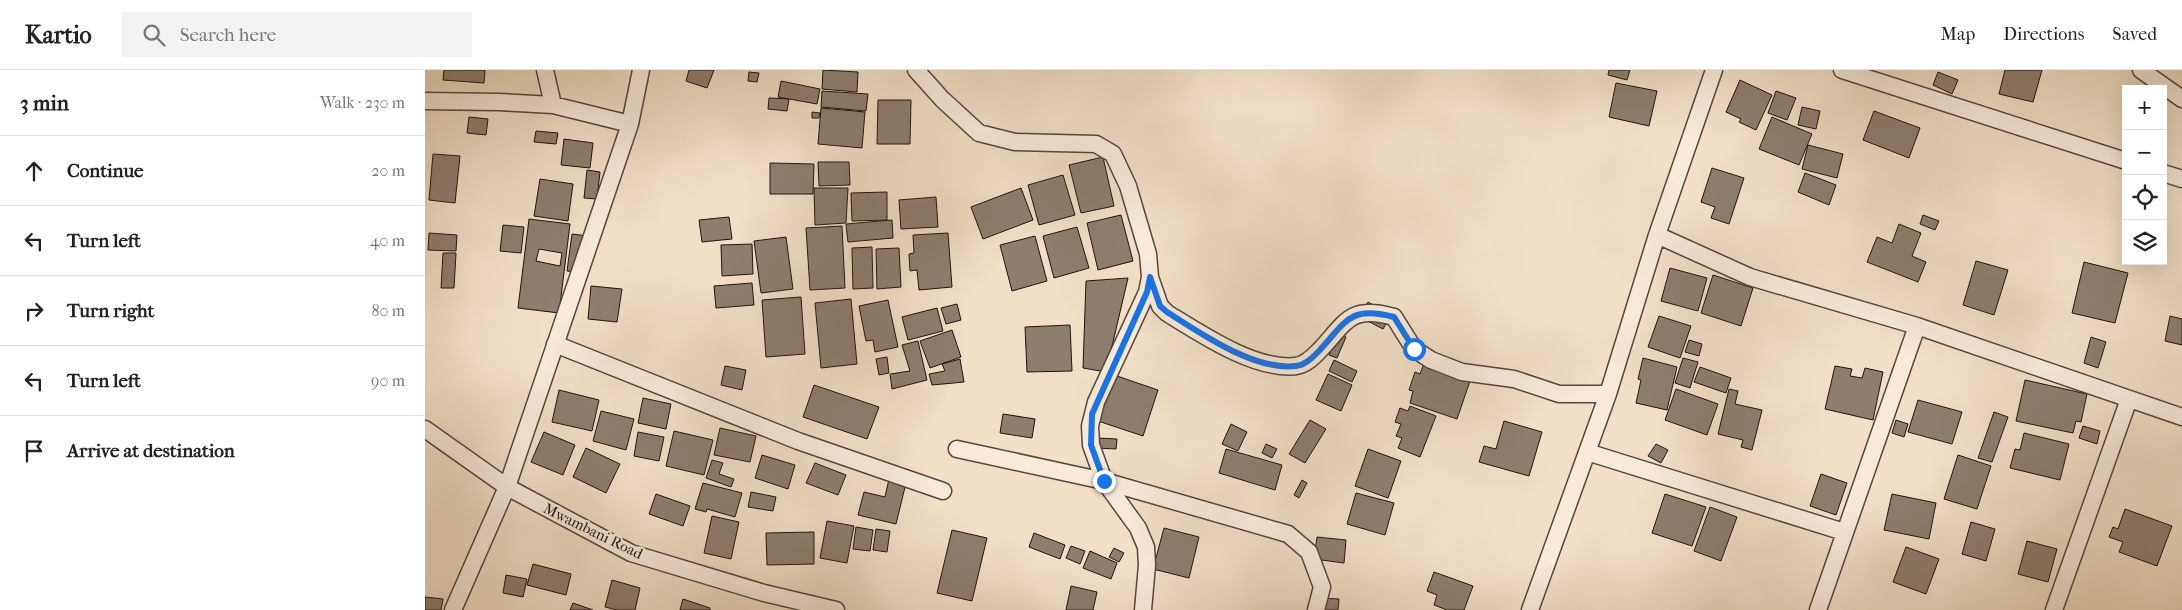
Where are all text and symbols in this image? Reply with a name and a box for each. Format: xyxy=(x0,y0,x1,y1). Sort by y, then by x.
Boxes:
search box xyxy=(122,12,472,57)
text: Kartio xyxy=(25,21,92,49)
icon: search xyxy=(140,21,168,49)
text: Search here xyxy=(180,24,276,46)
text: Map xyxy=(1941,24,1975,45)
text: Directions xyxy=(2003,24,2084,45)
text: Saved xyxy=(2112,24,2157,45)
map controls xyxy=(2122,85,2167,265)
button: + xyxy=(2122,85,2167,130)
text: 3 min xyxy=(20,91,69,115)
text: Walk · 230 m xyxy=(320,93,405,112)
button: − xyxy=(2122,130,2167,175)
icon: ahead xyxy=(20,157,48,185)
text: Continue xyxy=(67,160,143,182)
text: 20 m xyxy=(371,161,405,180)
button: locate xyxy=(2122,175,2167,220)
button: layers xyxy=(2122,220,2167,265)
icon: left xyxy=(20,227,48,255)
text: Turn left xyxy=(67,230,141,252)
text: 40 m xyxy=(370,231,405,250)
icon: right xyxy=(20,297,48,325)
text: Turn right xyxy=(67,300,154,322)
text: 80 m xyxy=(371,301,405,320)
route start xyxy=(1403,338,1426,361)
icon: left xyxy=(20,367,48,395)
text: Turn left xyxy=(67,370,141,392)
text: 90 m xyxy=(371,371,405,390)
icon: arrive xyxy=(20,437,48,465)
text: Arrive at destination xyxy=(67,440,235,462)
route end xyxy=(1093,470,1116,493)
street label: Mwambani Road xyxy=(540,499,646,563)

